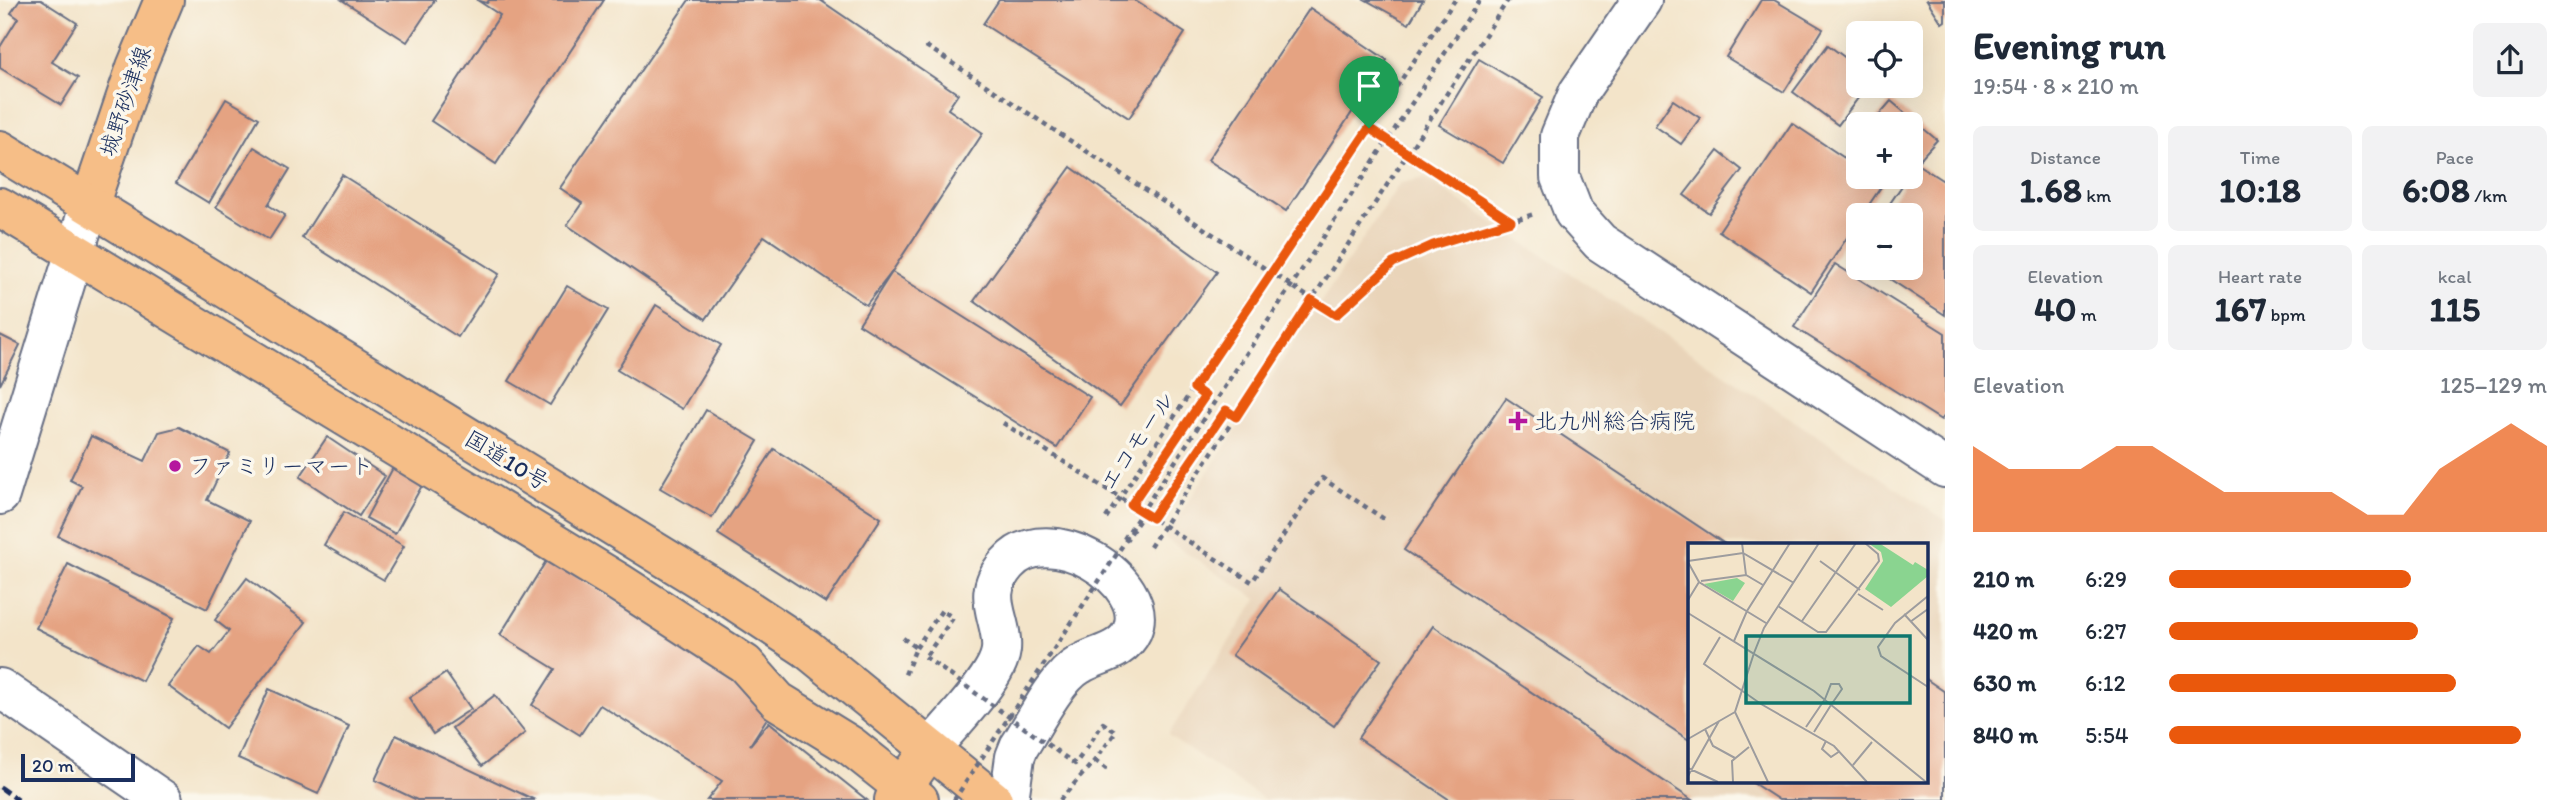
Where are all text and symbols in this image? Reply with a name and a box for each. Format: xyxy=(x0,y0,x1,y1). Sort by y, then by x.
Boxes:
map controls xyxy=(1846,21,1923,280)
button: locate xyxy=(1846,21,1923,98)
text: Evening run xyxy=(1973,23,2166,69)
button: share xyxy=(2473,23,2547,97)
street label: 城野砂津線 xyxy=(93,42,157,160)
pin xyxy=(1339,56,1399,128)
icon: arrive xyxy=(1350,67,1388,105)
text: 19:54 · 8 × 210 m xyxy=(1973,72,2139,100)
button: + xyxy=(1846,112,1923,189)
text: Distance xyxy=(2030,146,2101,169)
text: Time xyxy=(2240,146,2280,169)
text: Pace xyxy=(2436,146,2474,169)
text: 1.68 xyxy=(2019,169,2082,211)
text: 10:18 xyxy=(2219,169,2301,211)
text: 6:08 xyxy=(2402,169,2470,211)
text: km xyxy=(2082,184,2111,207)
text: /km xyxy=(2470,184,2507,207)
button: − xyxy=(1846,203,1923,280)
text: Elevation xyxy=(2028,265,2103,288)
text: Heart rate xyxy=(2218,265,2302,288)
text: kcal xyxy=(2438,265,2472,288)
text: 40 xyxy=(2034,288,2077,330)
text: 167 xyxy=(2214,288,2266,330)
text: 115 xyxy=(2429,288,2480,330)
text: m xyxy=(2077,303,2097,326)
text: bpm xyxy=(2266,303,2306,326)
text: Elevation xyxy=(1973,371,2064,399)
text: 125–129 m xyxy=(2440,371,2547,399)
street label: エコモール xyxy=(1094,386,1180,496)
place label: 北九州総合病院 xyxy=(1534,407,1695,435)
marker: 北九州総合病院 xyxy=(1508,411,1528,431)
street label: 国道10号 xyxy=(460,424,554,496)
place label: ファミリーマート xyxy=(189,452,373,480)
marker: ファミリーマート xyxy=(167,458,183,474)
inset map xyxy=(1688,543,1927,782)
text: 210 m xyxy=(1973,565,2034,593)
text: 6:29 xyxy=(2085,565,2127,593)
text: 420 m xyxy=(1973,617,2038,645)
text: 6:27 xyxy=(2085,617,2126,645)
text: 630 m xyxy=(1973,669,2036,697)
text: 6:12 xyxy=(2085,669,2126,697)
text: 840 m xyxy=(1973,721,2038,749)
text: 5:54 xyxy=(2085,721,2129,749)
scale bar xyxy=(21,751,135,783)
text: 20 m xyxy=(32,754,74,777)

